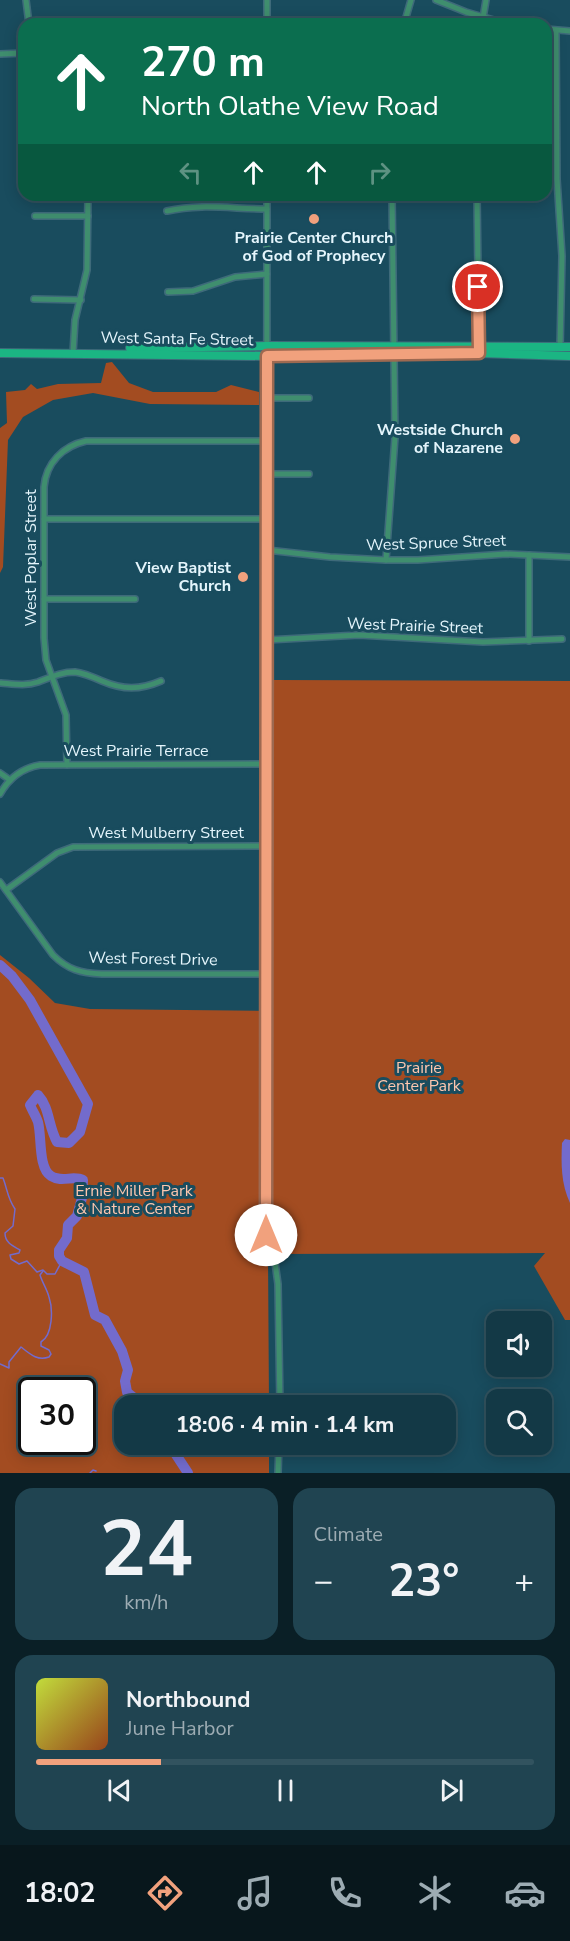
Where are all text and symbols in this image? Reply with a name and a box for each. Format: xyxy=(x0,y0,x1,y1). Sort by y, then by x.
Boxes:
text: 270 m xyxy=(141,34,265,91)
icon: ahead xyxy=(42,42,120,120)
text: North Olathe View Road xyxy=(141,88,439,125)
icon: left xyxy=(174,156,207,189)
icon: ahead xyxy=(237,156,270,189)
icon: ahead xyxy=(300,156,333,189)
icon: right xyxy=(363,156,396,189)
marker: Prairie Center Church of God of Prophecy xyxy=(307,212,321,226)
place label: Prairie Center Church of God of Prophecy xyxy=(235,227,393,267)
pin xyxy=(452,261,503,312)
icon: arrive xyxy=(461,270,494,303)
street label: West Santa Fe Street xyxy=(100,327,254,351)
place label: Westside Church of Nazarene xyxy=(377,419,503,459)
marker: Westside Church of Nazarene xyxy=(508,432,522,446)
street label: West Poplar Street xyxy=(20,489,42,627)
street label: West Spruce Street xyxy=(366,530,507,556)
place label: View Baptist Church xyxy=(135,557,232,597)
marker: View Baptist Church xyxy=(236,570,250,584)
street label: West Prairie Street xyxy=(347,613,484,639)
street label: West Prairie Terrace xyxy=(64,740,208,762)
street label: West Mulberry Street xyxy=(88,822,244,844)
street label: West Forest Drive xyxy=(88,947,218,971)
park label: Prairie Center Park xyxy=(377,1057,462,1097)
park label: Ernie Miller Park & Nature Center xyxy=(75,1180,194,1220)
position arrow xyxy=(234,1203,298,1267)
map controls xyxy=(486,1311,552,1455)
button: sound xyxy=(486,1311,552,1377)
speed limit sign: 30 xyxy=(18,1377,96,1455)
button: search xyxy=(486,1389,552,1455)
text: 18:06 · 4 min · 1.4 km xyxy=(176,1410,394,1440)
text: 24 xyxy=(99,1496,193,1603)
text: Climate xyxy=(314,1521,383,1548)
text: 23° xyxy=(388,1551,459,1612)
text: − xyxy=(314,1559,333,1604)
text: + xyxy=(514,1559,534,1604)
text: km/h xyxy=(124,1589,168,1616)
text: Northbound xyxy=(126,1685,250,1715)
text: June Harbor xyxy=(126,1715,234,1742)
icon: previous xyxy=(103,1774,136,1807)
icon: pause xyxy=(269,1774,302,1807)
icon: next xyxy=(435,1774,468,1807)
icon: directions xyxy=(144,1872,186,1914)
icon: music xyxy=(234,1872,276,1914)
icon: phone xyxy=(324,1872,366,1914)
icon: climate xyxy=(414,1872,456,1914)
icon: car xyxy=(504,1872,546,1914)
text: 18:02 xyxy=(24,1875,96,1912)

